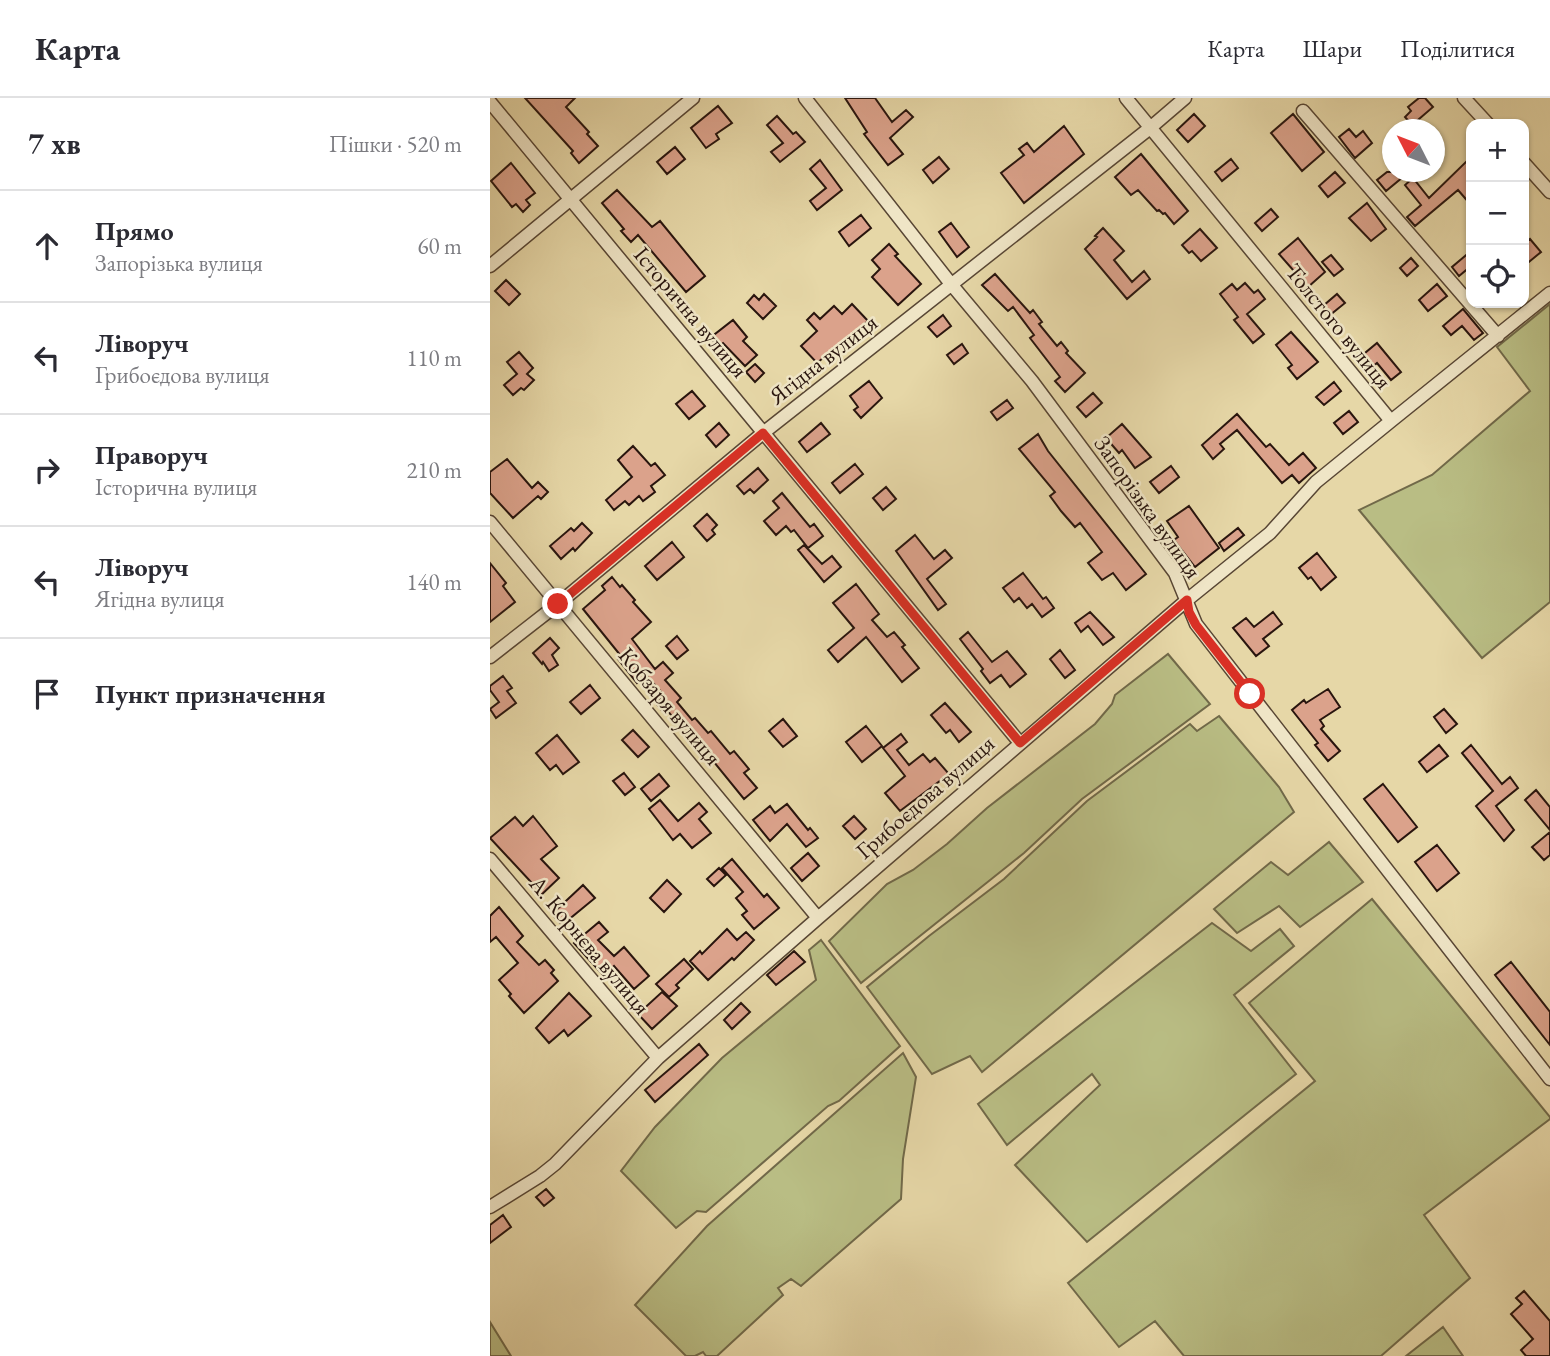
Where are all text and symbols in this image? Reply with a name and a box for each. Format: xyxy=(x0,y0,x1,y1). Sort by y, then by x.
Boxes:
text: Карта xyxy=(35,27,120,70)
text: Карта xyxy=(1207,33,1265,64)
text: Шари xyxy=(1303,33,1362,64)
text: Поділитися xyxy=(1400,33,1515,64)
north arrow xyxy=(1382,119,1445,182)
map controls xyxy=(1466,119,1529,308)
button: + xyxy=(1466,119,1529,182)
text: 7 хв xyxy=(28,124,81,163)
text: Пішки · 520 m xyxy=(329,129,462,159)
button: − xyxy=(1466,182,1529,245)
text: Прямо xyxy=(95,214,174,248)
icon: ahead xyxy=(28,227,66,265)
text: 60 m xyxy=(417,231,462,261)
street label: Історична вулиця xyxy=(627,240,755,384)
button: locate xyxy=(1466,245,1529,308)
text: Запорізька вулиця xyxy=(95,248,263,278)
street label: Толстого вулиця xyxy=(1279,257,1399,395)
street label: Ягідна вулиця xyxy=(762,307,883,411)
text: Ліворуч xyxy=(95,326,189,360)
icon: left xyxy=(28,339,66,377)
text: 110 m xyxy=(406,343,462,373)
text: Грибоєдова вулиця xyxy=(95,360,269,390)
street label: Запорізька вулиця xyxy=(1088,430,1208,584)
text: Праворуч xyxy=(95,438,208,472)
icon: right xyxy=(28,451,66,489)
text: 210 m xyxy=(406,455,462,485)
text: Історична вулиця xyxy=(95,472,257,502)
text: Ліворуч xyxy=(95,550,189,584)
icon: left xyxy=(28,563,66,601)
text: 140 m xyxy=(406,567,462,597)
text: Ягідна вулиця xyxy=(95,584,225,614)
route end xyxy=(542,588,573,619)
street label: Кобзаря вулиця xyxy=(612,641,728,771)
icon: arrive xyxy=(28,675,66,713)
text: Пункт призначення xyxy=(95,677,326,711)
route start xyxy=(1234,678,1265,709)
street label: Грибоєдова вулиця xyxy=(849,728,1001,866)
street label: А. Корнєва вулиця xyxy=(522,868,657,1021)

